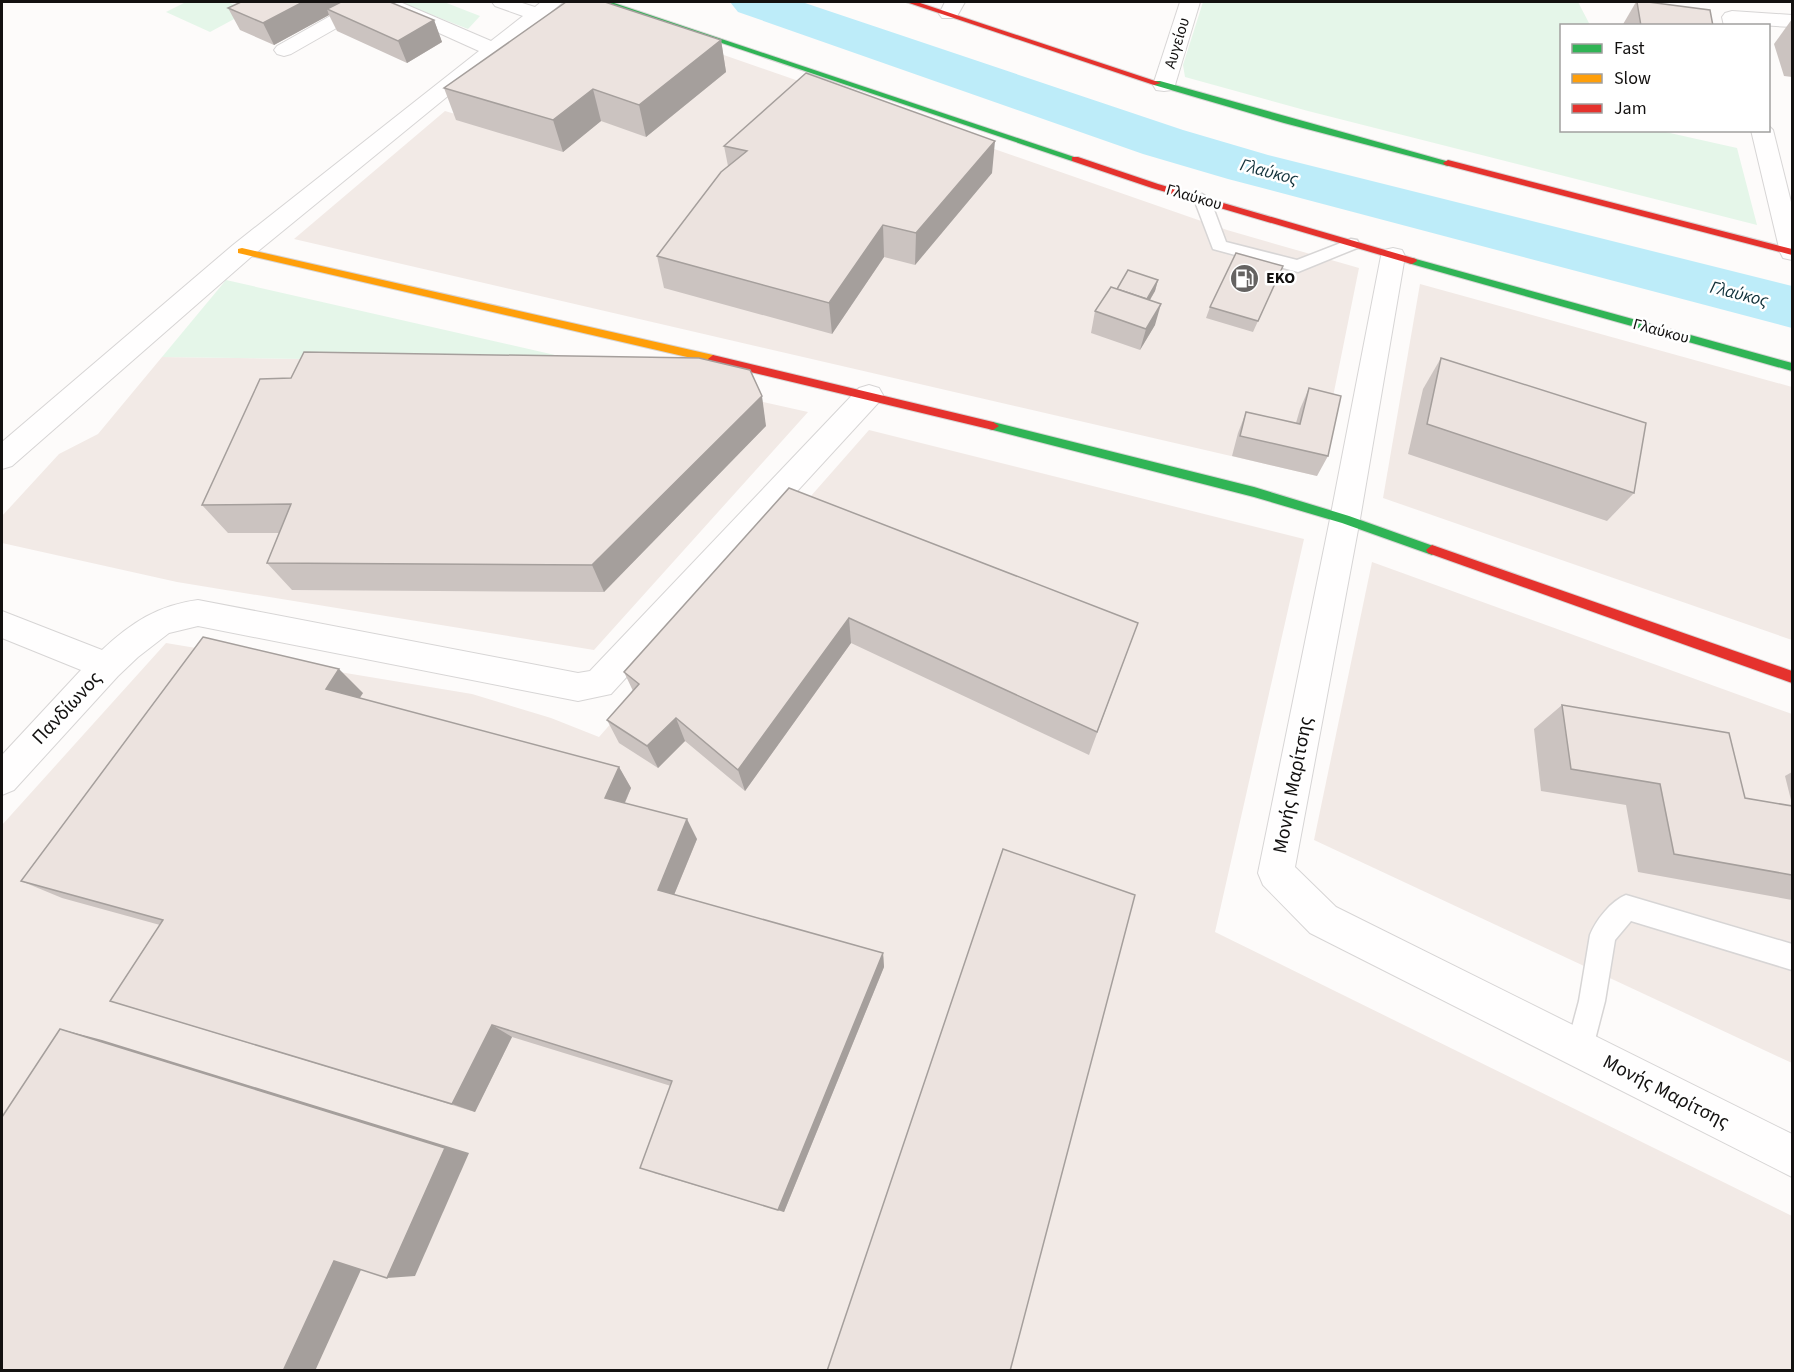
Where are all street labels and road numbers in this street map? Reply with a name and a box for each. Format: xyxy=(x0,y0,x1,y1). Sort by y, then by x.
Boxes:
street label: Αυγείου xyxy=(1159,15,1195,71)
street label: Γλαύκου xyxy=(1163,179,1225,215)
street label: Γλαύκου xyxy=(1631,313,1691,349)
street label: Πανδίωνος xyxy=(26,665,109,751)
street label: Μονής Μαρίτσης xyxy=(1266,714,1320,856)
street label: Μονής Μαρίτσης xyxy=(1598,1048,1734,1136)

